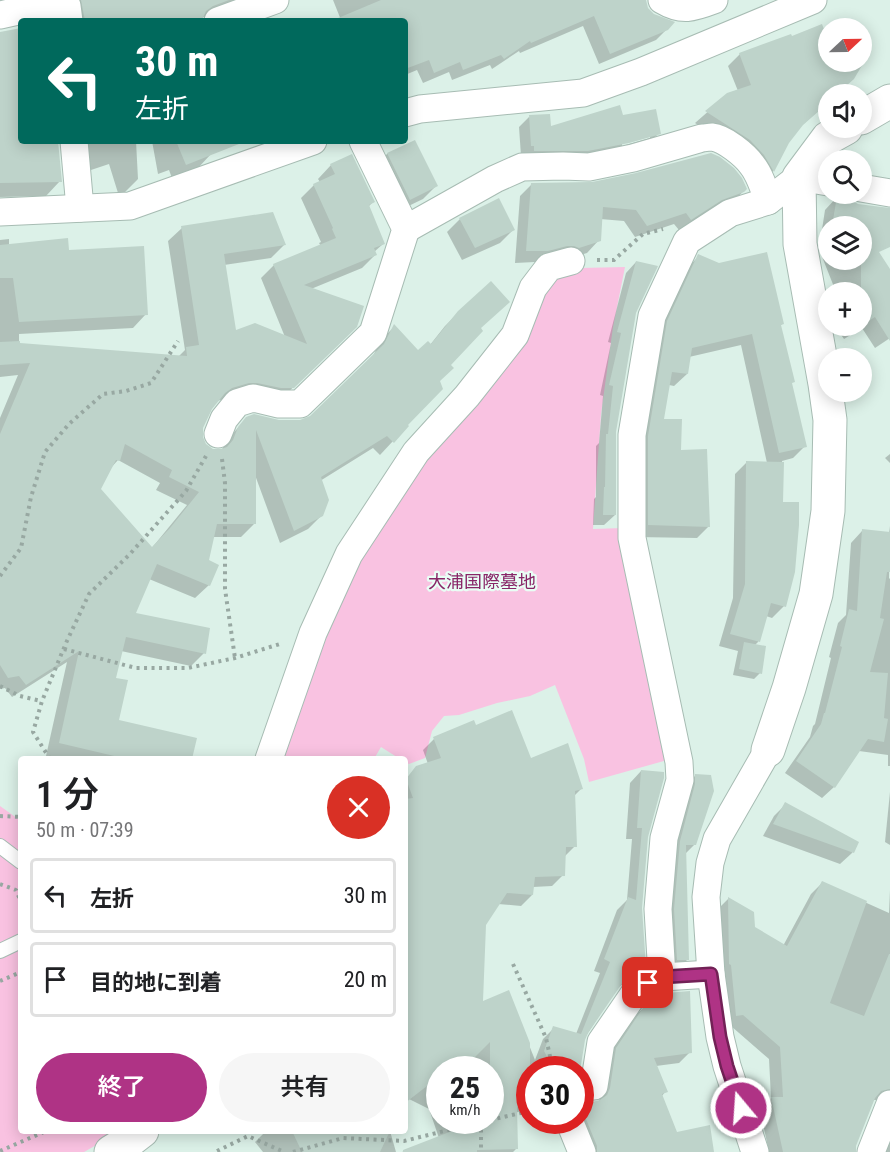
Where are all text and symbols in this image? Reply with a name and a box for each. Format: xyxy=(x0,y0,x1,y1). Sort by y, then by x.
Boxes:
north arrow xyxy=(818,18,872,72)
map controls xyxy=(818,18,872,402)
text: 30 m xyxy=(135,37,218,86)
icon: left xyxy=(36,42,114,120)
button: sound xyxy=(818,84,872,138)
text: 左折 xyxy=(135,93,189,125)
button: search xyxy=(818,150,872,204)
button: layers xyxy=(818,216,872,270)
button: + xyxy=(818,282,872,336)
button: − xyxy=(818,348,872,402)
park label: 大浦国際墓地 xyxy=(428,571,536,592)
text: 1 分 xyxy=(36,774,98,816)
button: close xyxy=(327,776,390,839)
text: 50 m · 07:39 xyxy=(36,818,134,842)
icon: left xyxy=(39,879,72,912)
text: 30 m xyxy=(344,883,387,908)
text: 左折 xyxy=(90,886,134,911)
pin xyxy=(622,957,673,1008)
icon: arrive xyxy=(39,963,72,996)
icon: arrive xyxy=(631,966,664,999)
text: 20 m xyxy=(344,967,387,992)
text: 目的地に到着 xyxy=(90,970,222,995)
button: 終了 xyxy=(36,1053,207,1122)
button: 共有 xyxy=(219,1053,390,1122)
speed limit sign: 30 xyxy=(516,1056,594,1134)
text: 25 xyxy=(450,1070,480,1105)
position arrow xyxy=(709,1076,773,1140)
text: km/h xyxy=(450,1101,480,1119)

